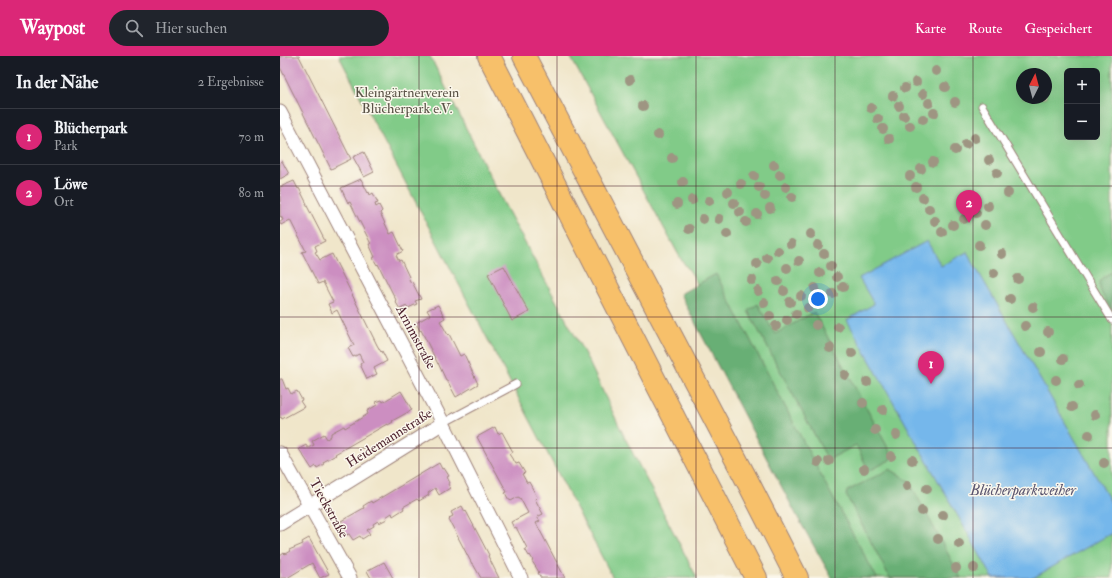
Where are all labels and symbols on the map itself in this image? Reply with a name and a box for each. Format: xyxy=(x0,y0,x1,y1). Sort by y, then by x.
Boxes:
north arrow xyxy=(1016,68,1052,104)
park label: Kleingärtnerverein Blücherpark e.V. xyxy=(355,84,459,118)
pin: 2 xyxy=(956,190,982,223)
your location xyxy=(808,289,828,309)
street label: Arnimstraße xyxy=(392,301,440,372)
pin: 1 xyxy=(918,351,944,384)
street label: Heidemannstraße xyxy=(343,405,435,471)
street label: Tieckstraße xyxy=(306,475,352,541)
water label: Blücherparkweiher xyxy=(969,481,1077,500)

